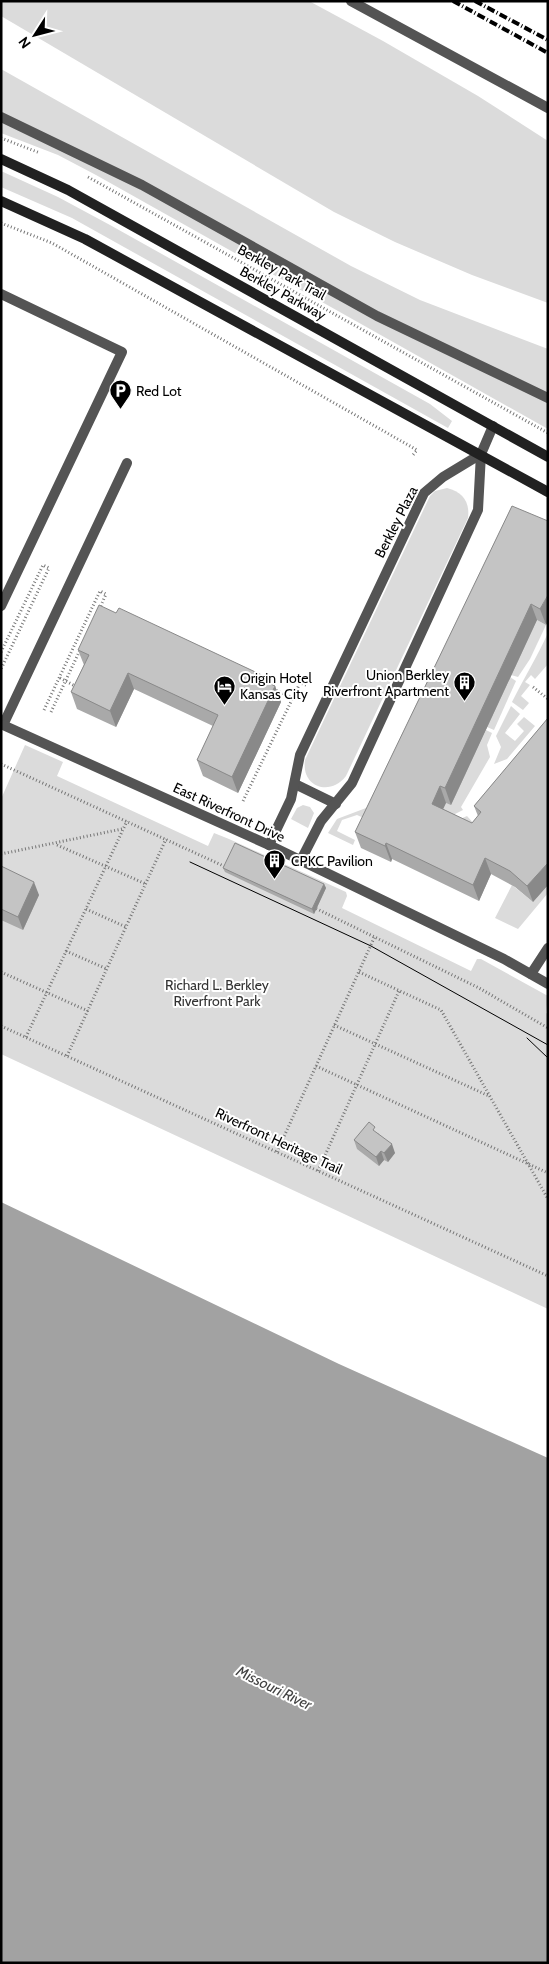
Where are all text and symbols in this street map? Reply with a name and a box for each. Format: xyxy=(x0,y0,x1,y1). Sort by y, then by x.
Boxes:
north arrow xyxy=(10,10,60,60)
text: N xyxy=(14,33,35,52)
street label: Berkley Park Trail xyxy=(234,240,330,304)
street label: Berkley Parkway xyxy=(237,262,329,324)
parking icon: Red Lot xyxy=(108,379,132,410)
place label: Red Lot xyxy=(136,382,182,400)
street label: Berkley Plaza xyxy=(370,483,422,561)
place label: Union Berkley Riverfront Apartment xyxy=(323,666,449,700)
place label: Origin Hotel Kansas City xyxy=(240,669,312,703)
building icon: Union Berkley Riverfront Apartment xyxy=(453,671,477,702)
hotel icon: Origin Hotel Kansas City xyxy=(212,674,236,705)
street label: East Riverfront Drive xyxy=(170,778,288,846)
building icon: CPKC Pavilion xyxy=(263,849,287,880)
place label: CPKC Pavilion xyxy=(291,852,373,870)
park label: Richard L. Berkley Riverfront Park xyxy=(165,976,269,1010)
street label: Riverfront Heritage Trail xyxy=(212,1104,346,1179)
water label: Missouri River xyxy=(232,1662,316,1715)

